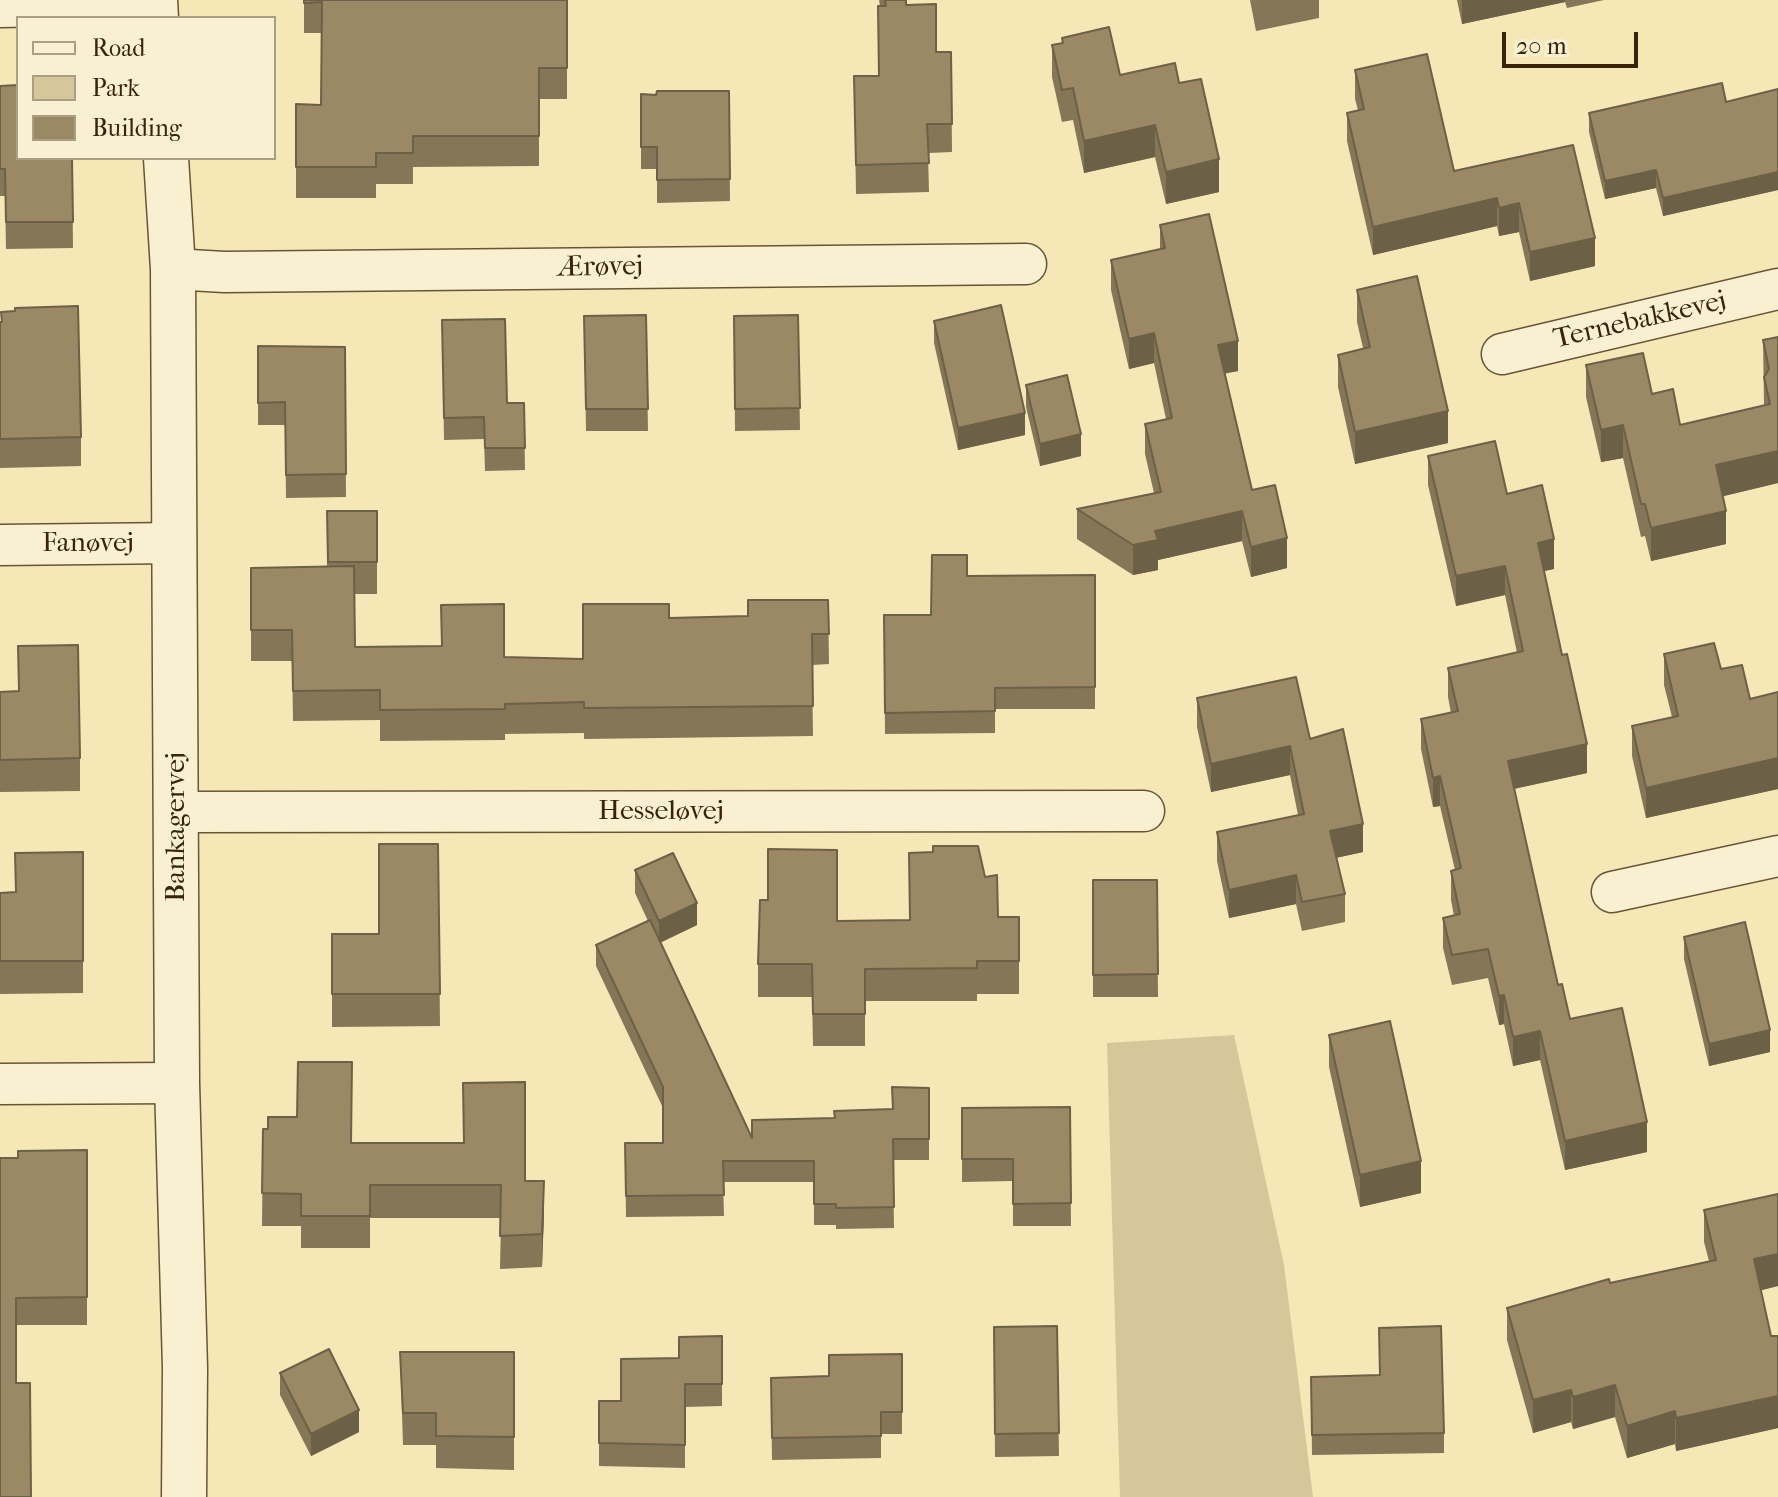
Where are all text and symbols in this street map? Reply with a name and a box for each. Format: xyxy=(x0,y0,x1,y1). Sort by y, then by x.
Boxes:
legend xyxy=(16,16,276,160)
scale bar xyxy=(1506,16,1642,66)
text: 20 m xyxy=(1516,32,1567,60)
text: Road xyxy=(92,34,145,62)
text: Park xyxy=(92,74,140,102)
text: Building xyxy=(92,114,182,142)
street label: Ærøvej xyxy=(557,250,643,286)
street label: Ternebakkevej xyxy=(1550,285,1730,357)
street label: Fanøvej xyxy=(42,527,134,561)
street label: Bankagervej xyxy=(160,752,194,902)
street label: Hesseløvej xyxy=(598,795,724,829)

